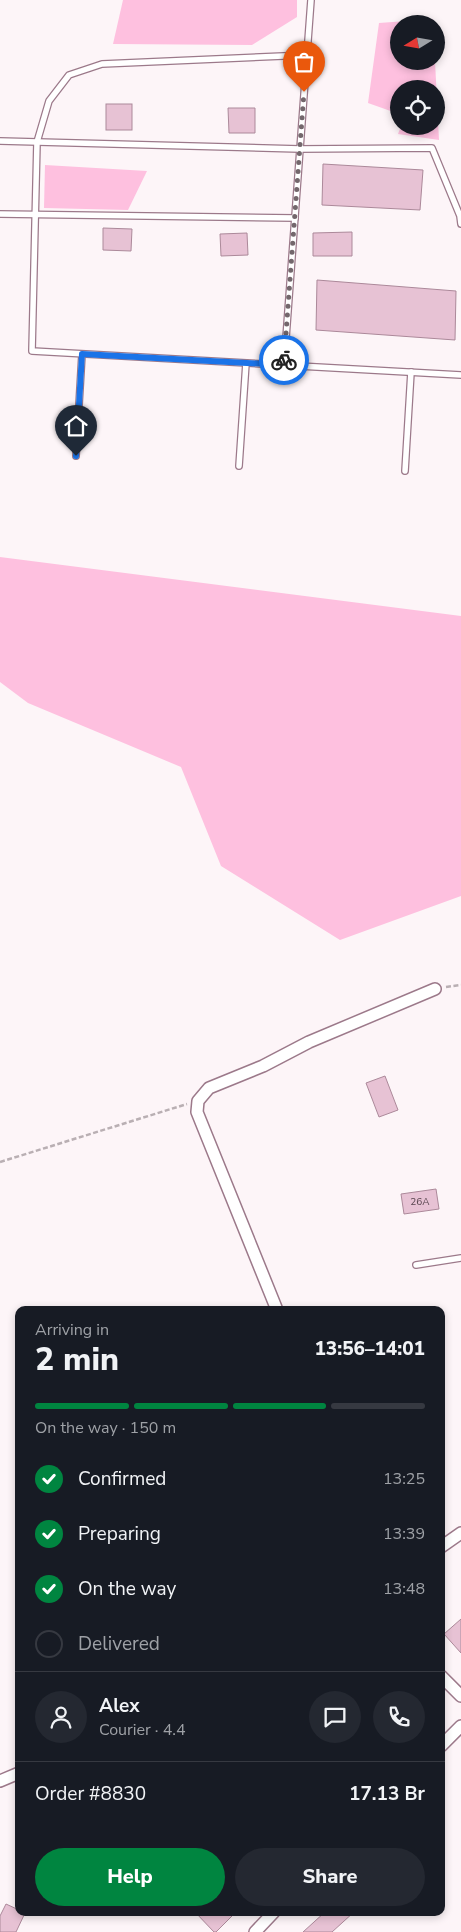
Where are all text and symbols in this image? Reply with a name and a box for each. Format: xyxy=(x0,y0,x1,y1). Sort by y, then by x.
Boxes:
north arrow xyxy=(390,15,445,70)
map controls xyxy=(390,15,445,135)
pin xyxy=(283,41,325,92)
icon: bag xyxy=(290,48,318,76)
button: locate xyxy=(390,80,445,135)
courier xyxy=(259,335,309,385)
icon: bike xyxy=(270,346,298,374)
pin xyxy=(55,405,97,456)
icon: home xyxy=(62,412,90,440)
house number: 26А xyxy=(410,1195,430,1209)
text: Arriving in xyxy=(35,1319,109,1341)
text: 13:56–14:01 xyxy=(314,1336,425,1362)
text: 2 min xyxy=(35,1338,119,1381)
text: On the way · 150 m xyxy=(35,1417,176,1439)
icon: check xyxy=(35,1465,63,1493)
text: Confirmed xyxy=(78,1466,166,1492)
text: 13:25 xyxy=(383,1468,425,1490)
icon: check xyxy=(35,1520,63,1548)
text: Preparing xyxy=(78,1521,161,1547)
text: 13:39 xyxy=(383,1523,425,1545)
icon: check xyxy=(35,1575,63,1603)
text: On the way xyxy=(78,1576,176,1602)
text: 13:48 xyxy=(383,1578,425,1600)
text: Delivered xyxy=(78,1631,160,1657)
button: person xyxy=(35,1691,87,1743)
button: chat xyxy=(309,1691,361,1743)
button: phone xyxy=(373,1691,425,1743)
text: Alex xyxy=(99,1693,140,1719)
text: Courier · 4.4 xyxy=(99,1719,185,1741)
text: Order #8830 xyxy=(35,1781,146,1807)
text: 17.13 Br xyxy=(349,1781,425,1807)
button: Help xyxy=(35,1848,225,1906)
button: Share xyxy=(235,1848,425,1906)

